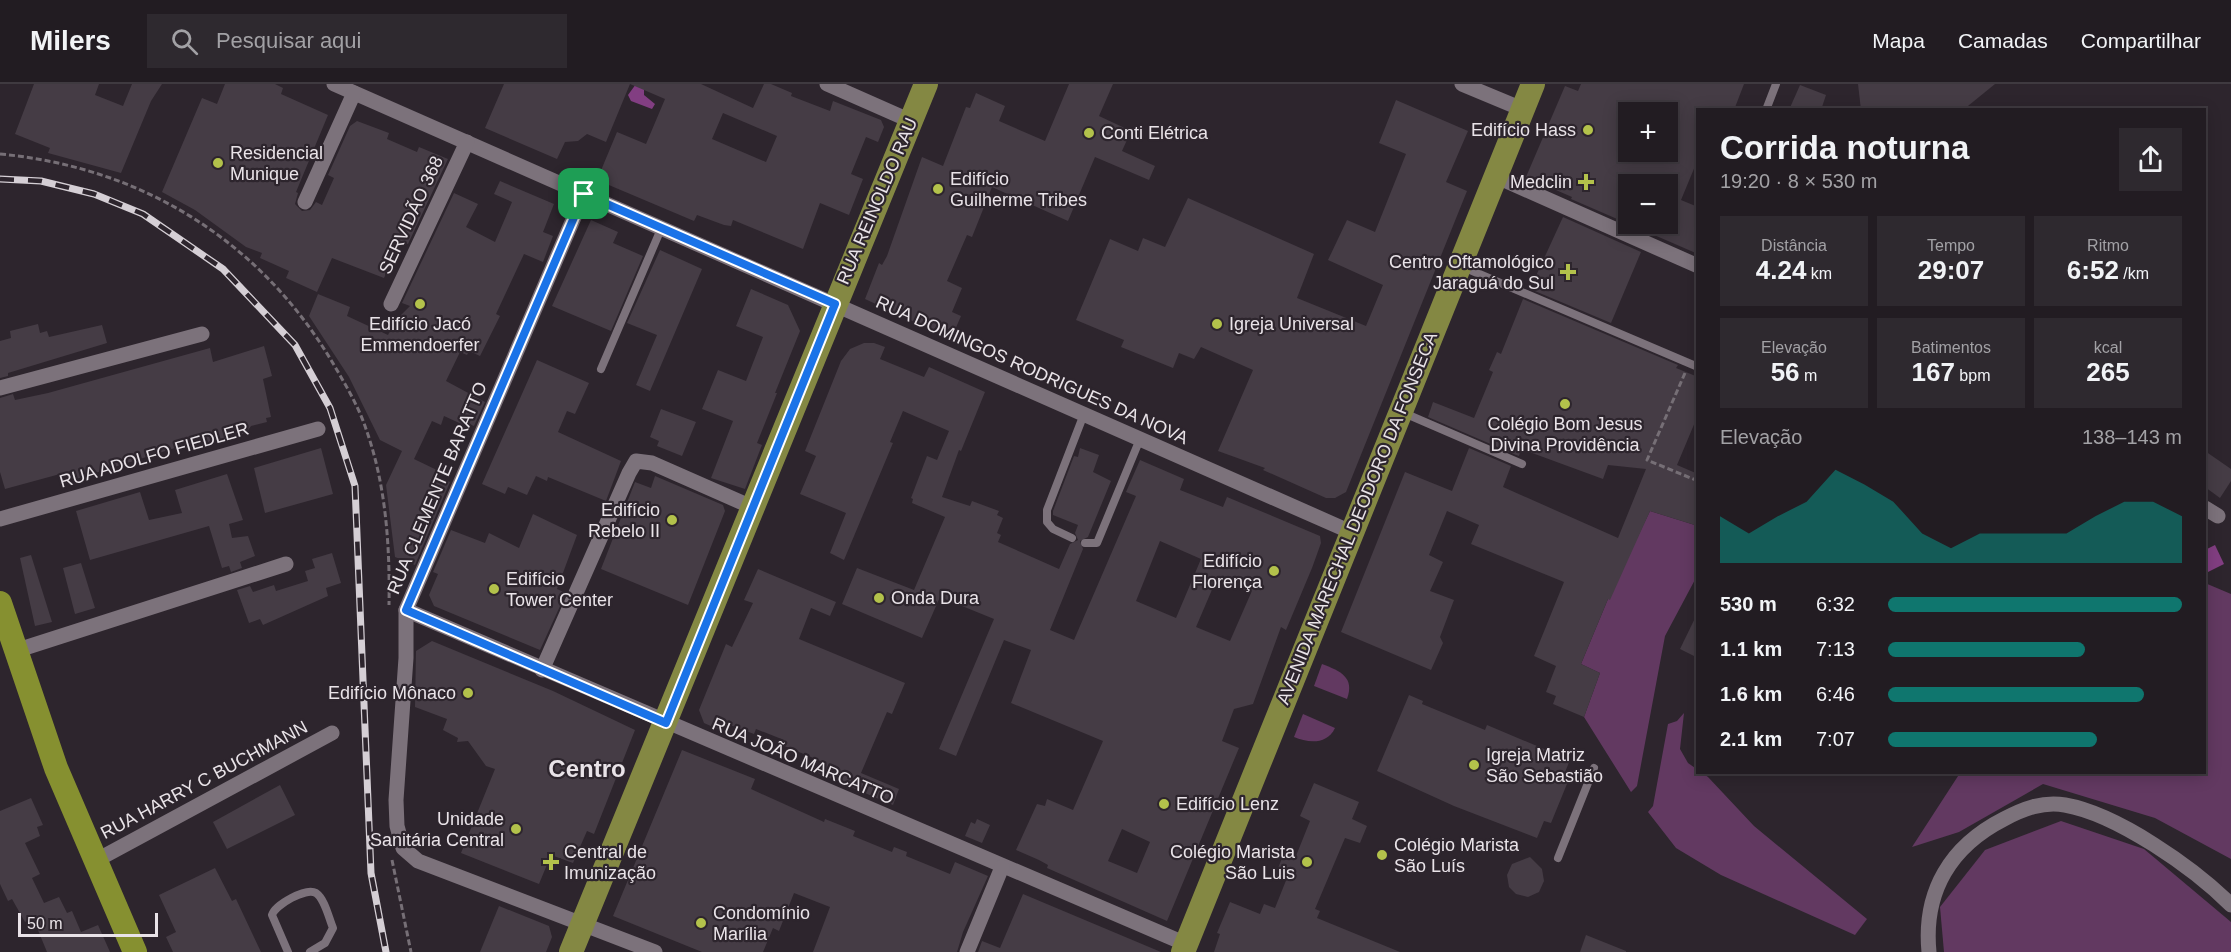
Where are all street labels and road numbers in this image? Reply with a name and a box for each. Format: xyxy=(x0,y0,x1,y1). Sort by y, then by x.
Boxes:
street label: RUA REINOLDO RAU xyxy=(833,115,921,287)
street label: SERVIDÃO 368 xyxy=(374,152,447,277)
street label: RUA DOMINGOS RODRIGUES DA NOVA xyxy=(873,292,1191,448)
street label: AVENIDA MARECHAL DEODORO DA FONSECA xyxy=(1273,329,1441,707)
street label: RUA CLEMENTE BARATTO xyxy=(383,379,491,597)
street label: RUA ADOLFO FIEDLER xyxy=(57,418,251,492)
street label: RUA JOÃO MARCATTO xyxy=(709,713,897,808)
street label: RUA HARRY C BUCHMANN xyxy=(97,717,311,843)

